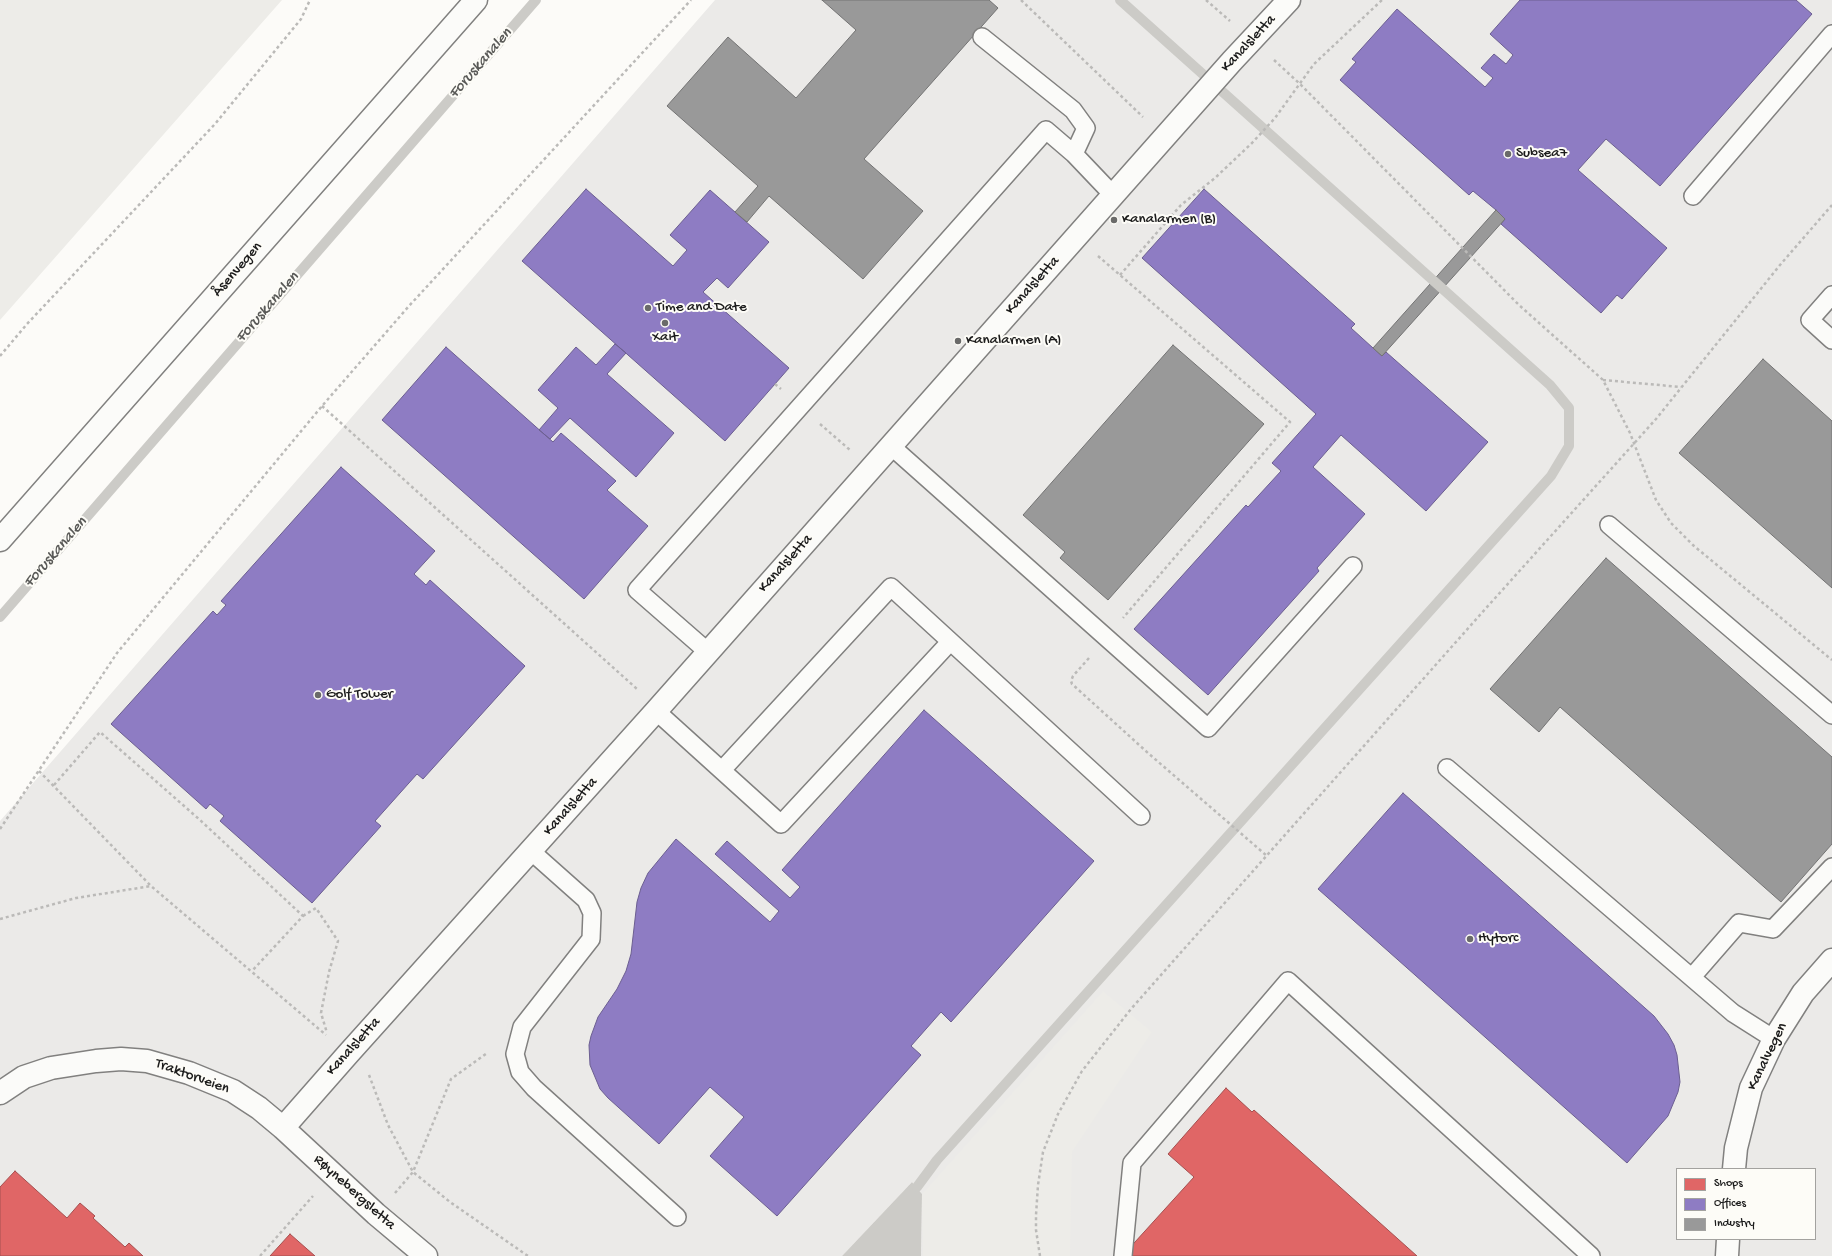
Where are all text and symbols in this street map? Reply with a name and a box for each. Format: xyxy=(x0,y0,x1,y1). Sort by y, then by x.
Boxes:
street label: Kanalsletta xyxy=(1218,11,1280,77)
water label: Foruskanalen xyxy=(445,25,517,103)
place label: Subsea7 xyxy=(1516,145,1567,163)
marker: Subsea7 xyxy=(1503,149,1513,159)
place label: Kanalarmen (B) xyxy=(1122,211,1216,229)
marker: Kanalarmen (B) xyxy=(1109,215,1119,225)
street label: Åsenvegen xyxy=(209,239,267,301)
street label: Kanalsletta xyxy=(1002,253,1064,319)
water label: Foruskanalen xyxy=(232,269,304,347)
place label: Time and Date xyxy=(656,299,747,317)
marker: Time and Date xyxy=(643,303,653,313)
marker: Xait xyxy=(660,318,670,328)
place label: Xait xyxy=(652,329,678,347)
place label: Kanalarmen (A) xyxy=(966,332,1061,350)
marker: Kanalarmen (A) xyxy=(953,336,963,346)
water label: Foruskanalen xyxy=(20,514,92,592)
street label: Kanalsletta xyxy=(755,531,817,597)
place label: Golf Tower xyxy=(326,686,393,704)
marker: Golf Tower xyxy=(313,690,323,700)
street label: Kanalsletta xyxy=(540,774,602,840)
place label: Hytorc xyxy=(1478,930,1518,948)
marker: Hytorc xyxy=(1465,934,1475,944)
street label: Kanalsletta xyxy=(323,1014,385,1080)
street label: Kanalvegen xyxy=(1744,1020,1792,1094)
street label: Traktorveien xyxy=(152,1055,232,1099)
street label: Røynebergsletta xyxy=(309,1151,399,1235)
legend xyxy=(1676,1168,1816,1240)
text: Shops xyxy=(1714,1177,1743,1191)
text: Offices xyxy=(1714,1197,1746,1211)
text: Industry xyxy=(1714,1217,1755,1231)

